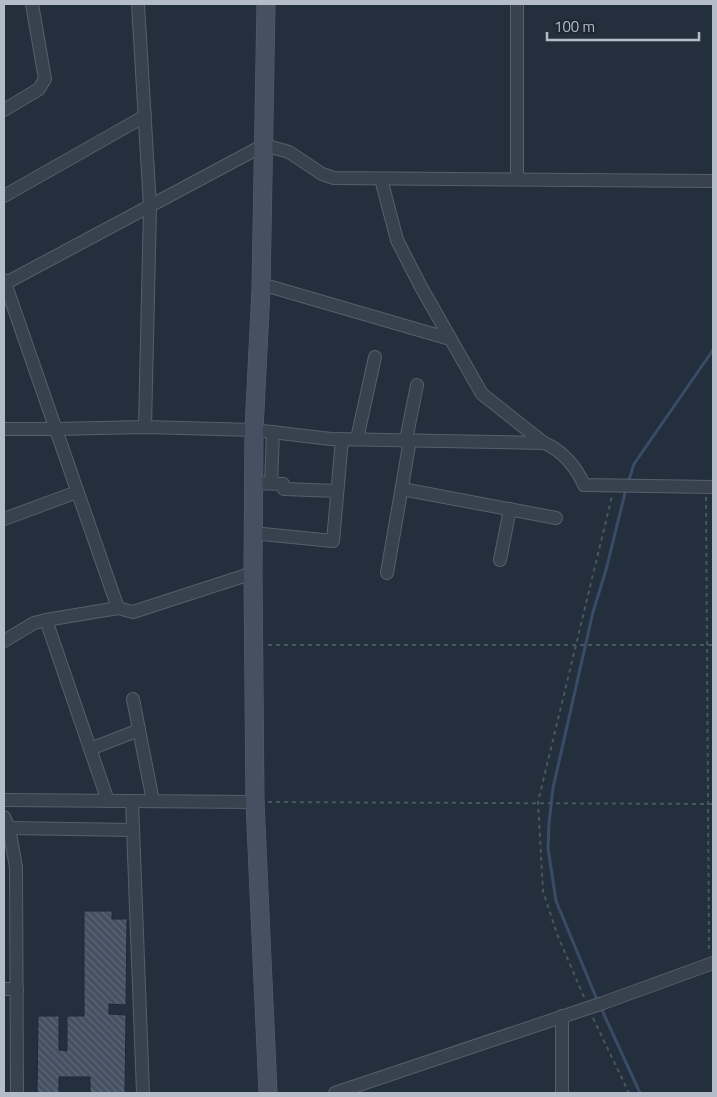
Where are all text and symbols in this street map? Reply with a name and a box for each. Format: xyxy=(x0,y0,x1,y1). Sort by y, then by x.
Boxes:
scale bar xyxy=(547,10,700,42)
text: 100 m xyxy=(554,15,595,38)

